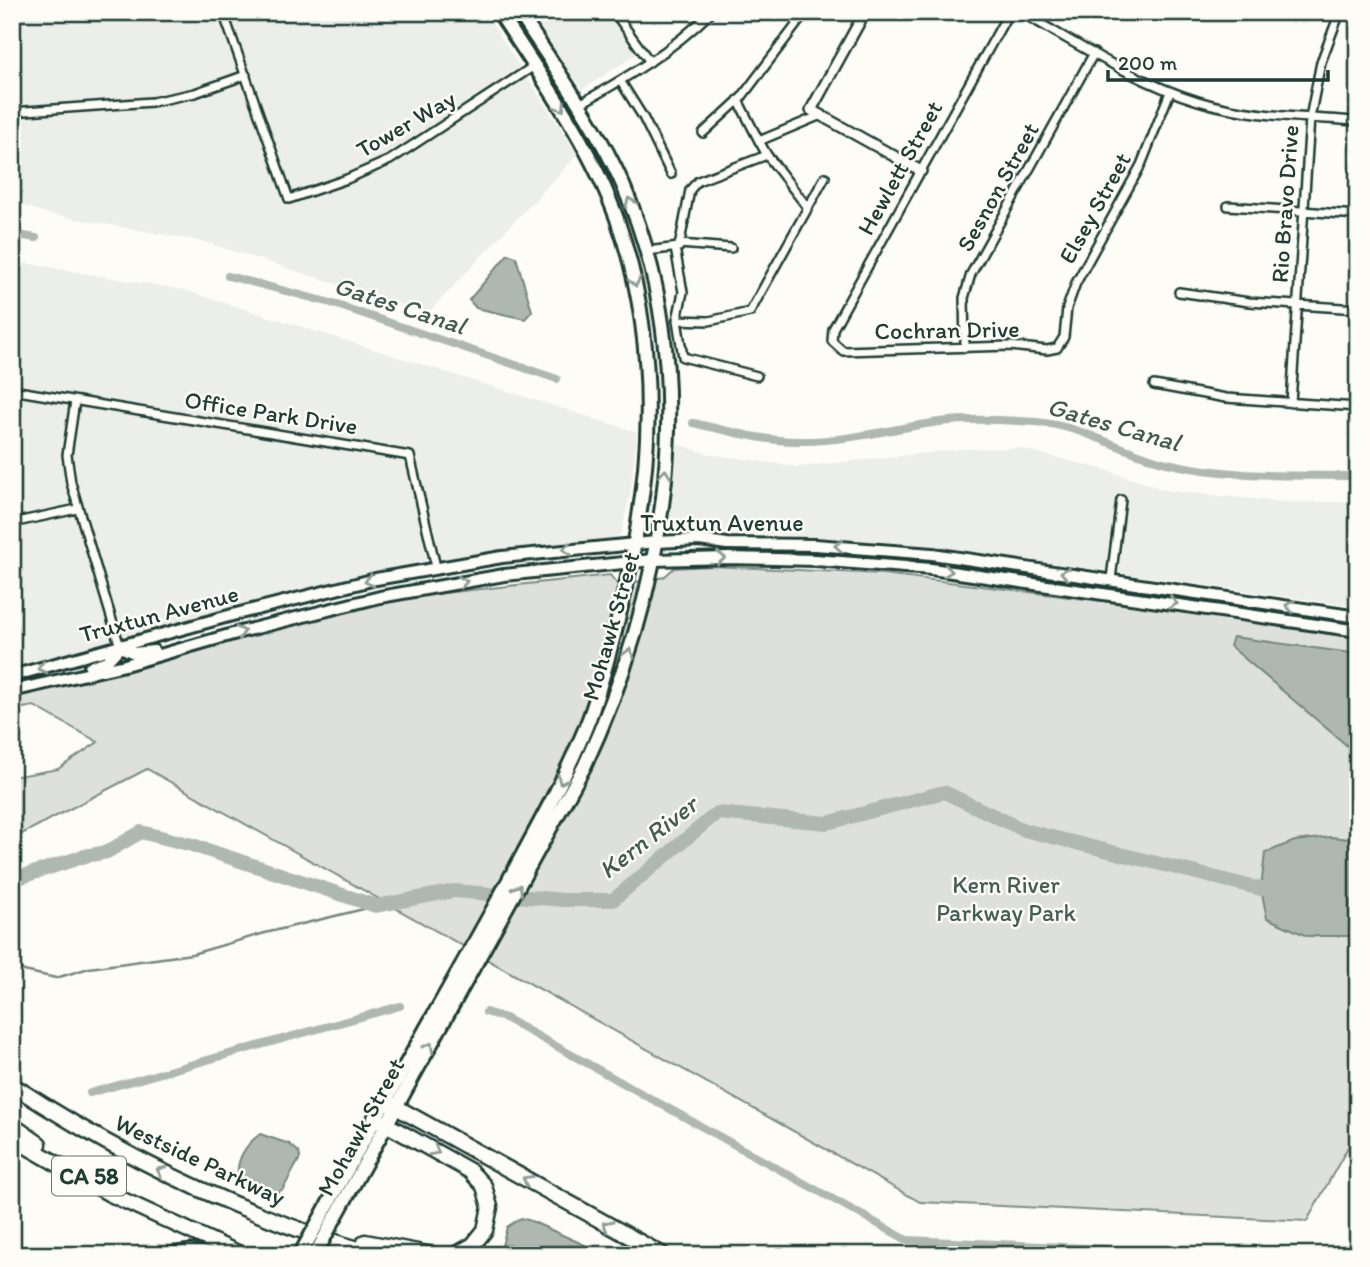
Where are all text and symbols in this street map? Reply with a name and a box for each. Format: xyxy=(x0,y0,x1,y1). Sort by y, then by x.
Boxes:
scale bar xyxy=(1108,38,1328,82)
text: 200 m xyxy=(1118,50,1178,75)
street label: Tower Way xyxy=(351,83,461,164)
street label: Hewlett Street xyxy=(851,96,948,240)
one-way arrow xyxy=(552,100,565,113)
street label: Sesnon Street xyxy=(950,117,1045,256)
street label: Rio Bravo Drive xyxy=(1265,124,1304,284)
street label: Elsey Street xyxy=(1052,147,1137,268)
one-way arrow xyxy=(625,197,639,209)
water label: Gates Canal xyxy=(330,269,472,342)
one-way arrow xyxy=(627,276,641,288)
street label: Cochran Drive xyxy=(874,314,1020,345)
street label: Office Park Drive xyxy=(182,385,360,441)
water label: Gates Canal xyxy=(1044,390,1186,459)
one-way arrow xyxy=(658,468,673,480)
street label: Truxtun Avenue xyxy=(640,508,804,537)
one-way arrow xyxy=(834,539,845,554)
one-way arrow xyxy=(561,541,573,556)
street label: Mohawk Street xyxy=(575,548,646,704)
one-way arrow xyxy=(716,551,727,566)
one-way arrow xyxy=(942,564,954,579)
one-way arrow xyxy=(1059,566,1071,581)
one-way arrow xyxy=(363,573,375,587)
one-way arrow xyxy=(457,575,469,590)
street label: Truxtun Avenue xyxy=(76,578,241,649)
one-way arrow xyxy=(1167,596,1179,611)
one-way arrow xyxy=(1284,599,1296,614)
one-way arrow xyxy=(235,626,247,640)
one-way arrow xyxy=(620,648,635,660)
one-way arrow xyxy=(37,660,49,674)
one-way arrow xyxy=(556,773,570,785)
water label: Kern River xyxy=(592,787,706,885)
park label: Kern River Parkway Park xyxy=(936,870,1076,927)
one-way arrow xyxy=(510,883,523,896)
one-way arrow xyxy=(421,1042,434,1055)
street label: Mohawk Street xyxy=(311,1053,410,1201)
street label: Westside Parkway xyxy=(111,1107,290,1212)
one-way arrow xyxy=(428,1143,440,1156)
road number: CA 58 xyxy=(52,1156,126,1196)
one-way arrow xyxy=(156,1165,168,1179)
one-way arrow xyxy=(522,1175,534,1188)
one-way arrow xyxy=(602,1220,614,1233)

